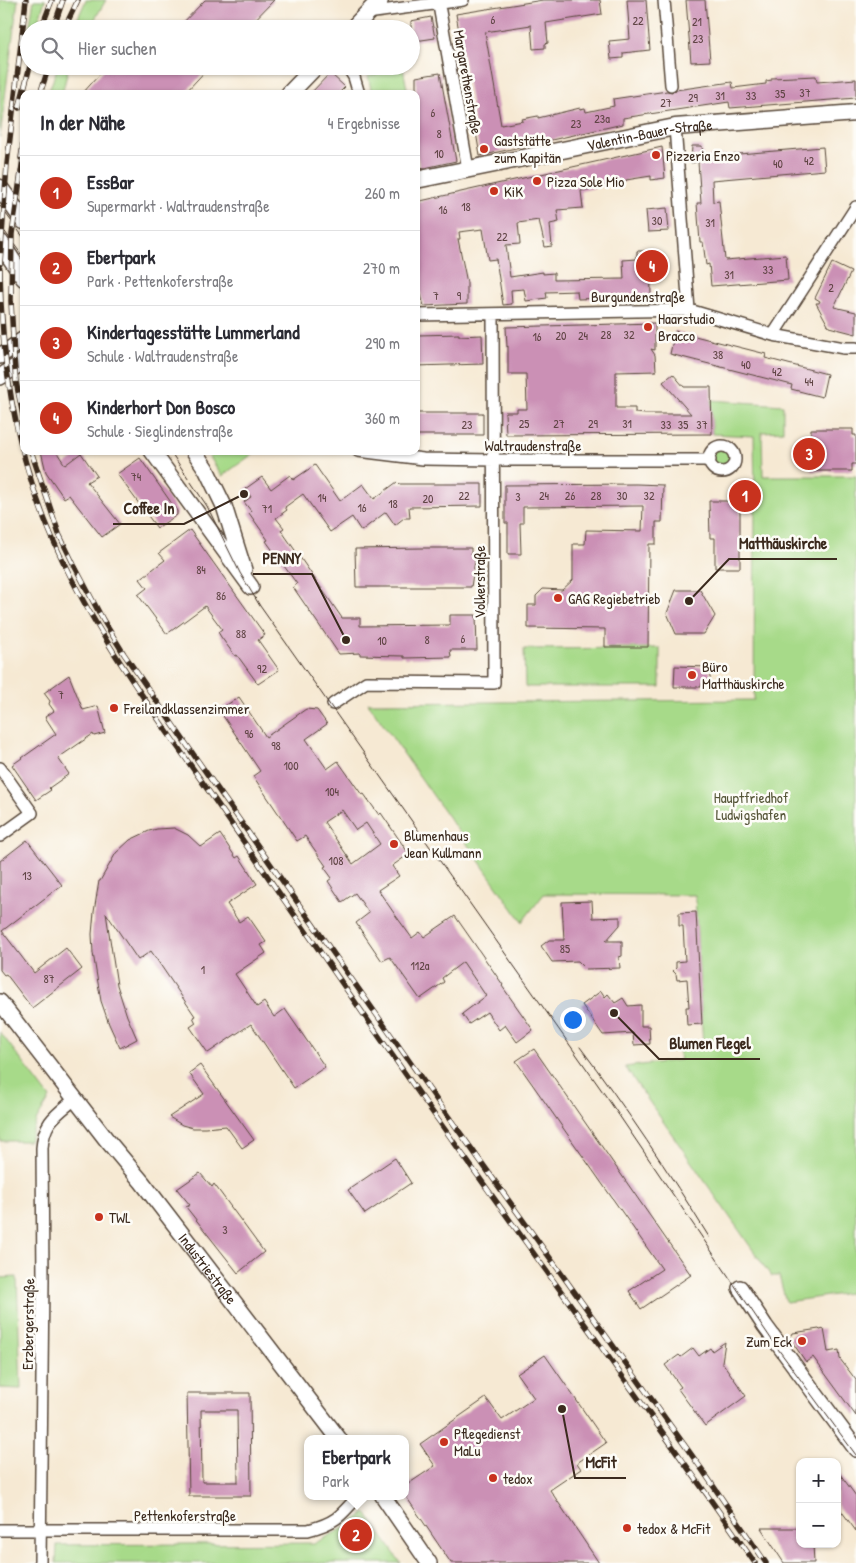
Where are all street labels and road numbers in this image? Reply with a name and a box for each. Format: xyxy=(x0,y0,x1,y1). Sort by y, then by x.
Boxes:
street label: Margarethenstraße xyxy=(448,28,488,136)
street label: Valentin-Bauer-Straße xyxy=(585,114,713,155)
street label: Burgundenstraße xyxy=(591,286,685,307)
street label: Waltraudenstraße xyxy=(484,435,582,456)
street label: Volkerstraße xyxy=(469,546,490,618)
street label: Industriestraße xyxy=(174,1228,242,1308)
street label: Erzbergerstraße xyxy=(17,1278,39,1370)
street label: Pettenkoferstraße xyxy=(134,1505,236,1526)

